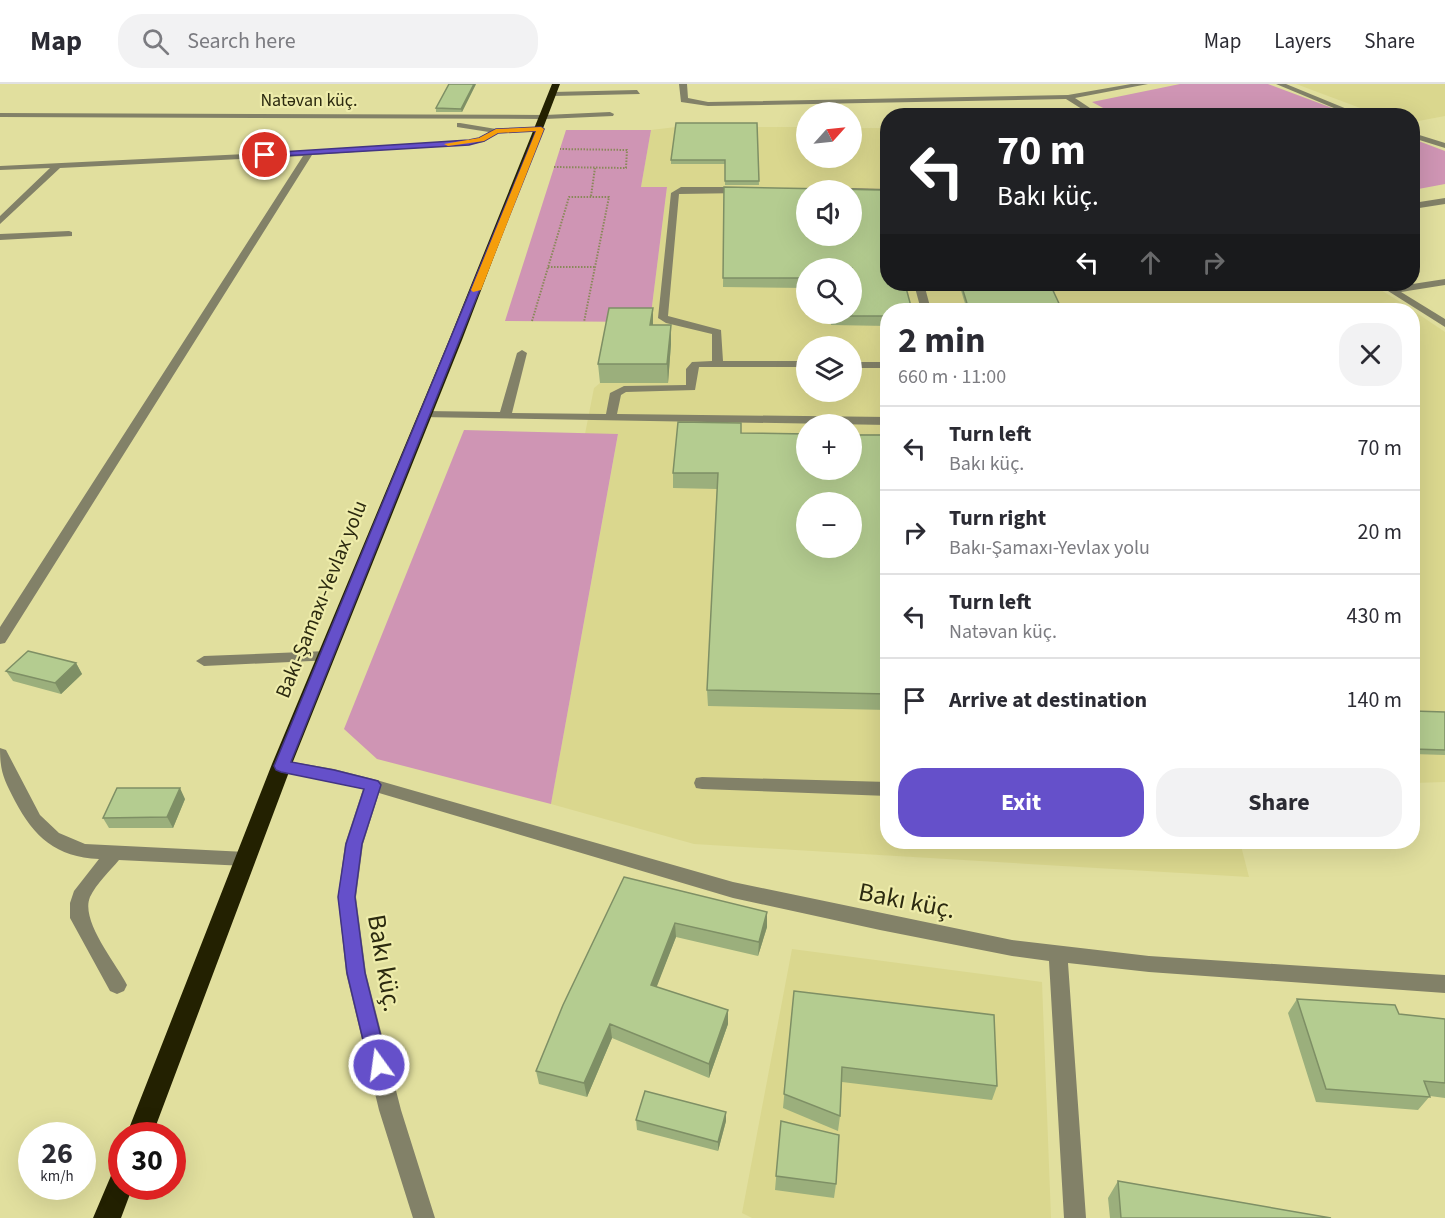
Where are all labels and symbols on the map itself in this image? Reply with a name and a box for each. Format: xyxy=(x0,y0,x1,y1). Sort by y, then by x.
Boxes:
street label: Natəvan küç. xyxy=(260,88,358,113)
north arrow xyxy=(796,102,862,168)
pin xyxy=(239,129,290,180)
street label: Bakı-Şamaxı-Yevlax yolu xyxy=(268,496,374,702)
street label: Bakı küç. xyxy=(855,873,958,928)
street label: Bakı küç. xyxy=(358,912,411,1014)
position arrow xyxy=(347,1033,411,1097)
speed limit sign: 30 xyxy=(108,1122,186,1200)

